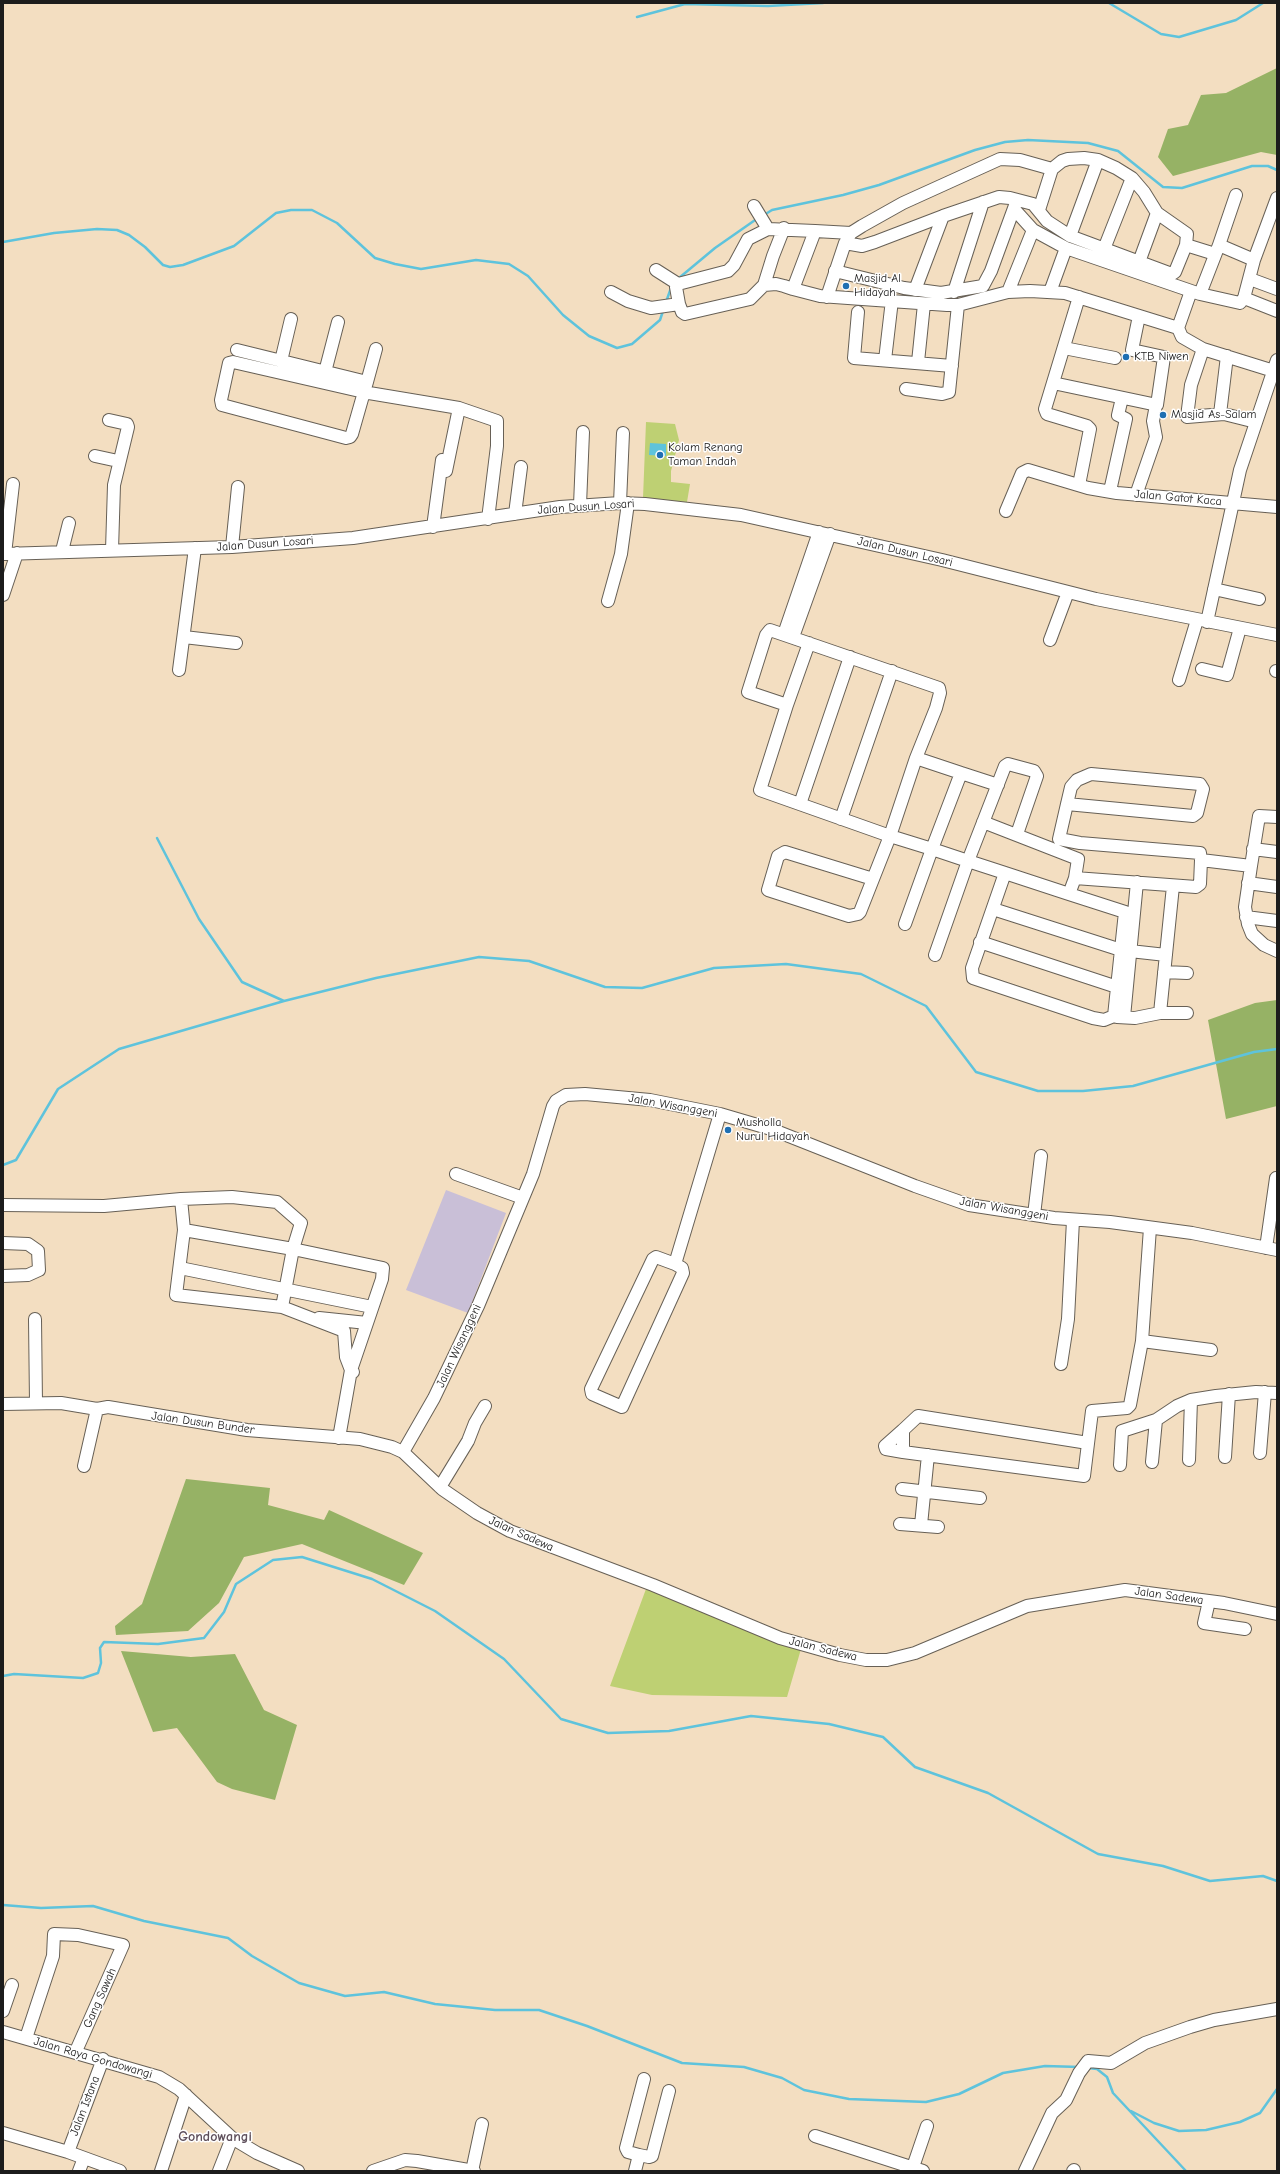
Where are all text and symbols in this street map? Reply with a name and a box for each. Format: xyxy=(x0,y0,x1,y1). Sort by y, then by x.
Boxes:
place label: Masjid Al Hidayah xyxy=(854,272,901,300)
marker: Masjid Al Hidayah xyxy=(841,281,851,291)
place label: KTB Niwen xyxy=(1134,350,1189,364)
marker: KTB Niwen xyxy=(1121,352,1131,362)
place label: Masjid As-Salam xyxy=(1171,408,1257,422)
marker: Masjid As-Salam xyxy=(1158,410,1168,420)
place label: Kolam Renang Taman Indah xyxy=(668,441,743,469)
marker: Kolam Renang Taman Indah xyxy=(655,450,665,460)
street label: Jalan Gatot Kaca xyxy=(1134,487,1222,509)
street label: Jalan Dusun Losari xyxy=(537,496,635,518)
street label: Jalan Dusun Losari xyxy=(216,533,314,555)
street label: Jalan Dusun Losari xyxy=(856,534,954,570)
street label: Jalan Wisanggeni xyxy=(627,1091,719,1121)
place label: Musholla Nurul Hidayah xyxy=(736,1116,809,1144)
marker: Musholla Nurul Hidayah xyxy=(723,1125,733,1135)
street label: Jalan Wisanggeni xyxy=(958,1194,1050,1224)
street label: Jalan Wisanggeni xyxy=(433,1302,485,1390)
street label: Jalan Dusun Bunder xyxy=(151,1409,255,1437)
street label: Jalan Sadewa xyxy=(486,1513,556,1555)
street label: Jalan Sadewa xyxy=(1134,1584,1204,1608)
street label: Jalan Sadewa xyxy=(788,1634,858,1664)
street label: Gang Sawah xyxy=(80,1966,120,2030)
street label: Jalan Raya Gondowangi xyxy=(32,2034,154,2082)
street label: Jalan Istana xyxy=(67,2074,103,2138)
district label: Gondowangi xyxy=(178,2129,252,2145)

